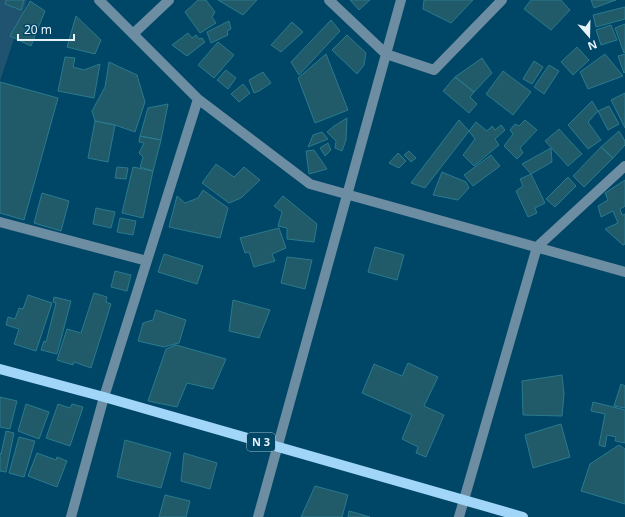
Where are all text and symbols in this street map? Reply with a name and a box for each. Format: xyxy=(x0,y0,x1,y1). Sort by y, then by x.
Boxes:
scale bar xyxy=(18,16,74,42)
north arrow xyxy=(569,16,609,56)
text: 20 m xyxy=(24,21,52,38)
text: N xyxy=(586,37,599,54)
road number: N 3 xyxy=(247,433,275,451)

